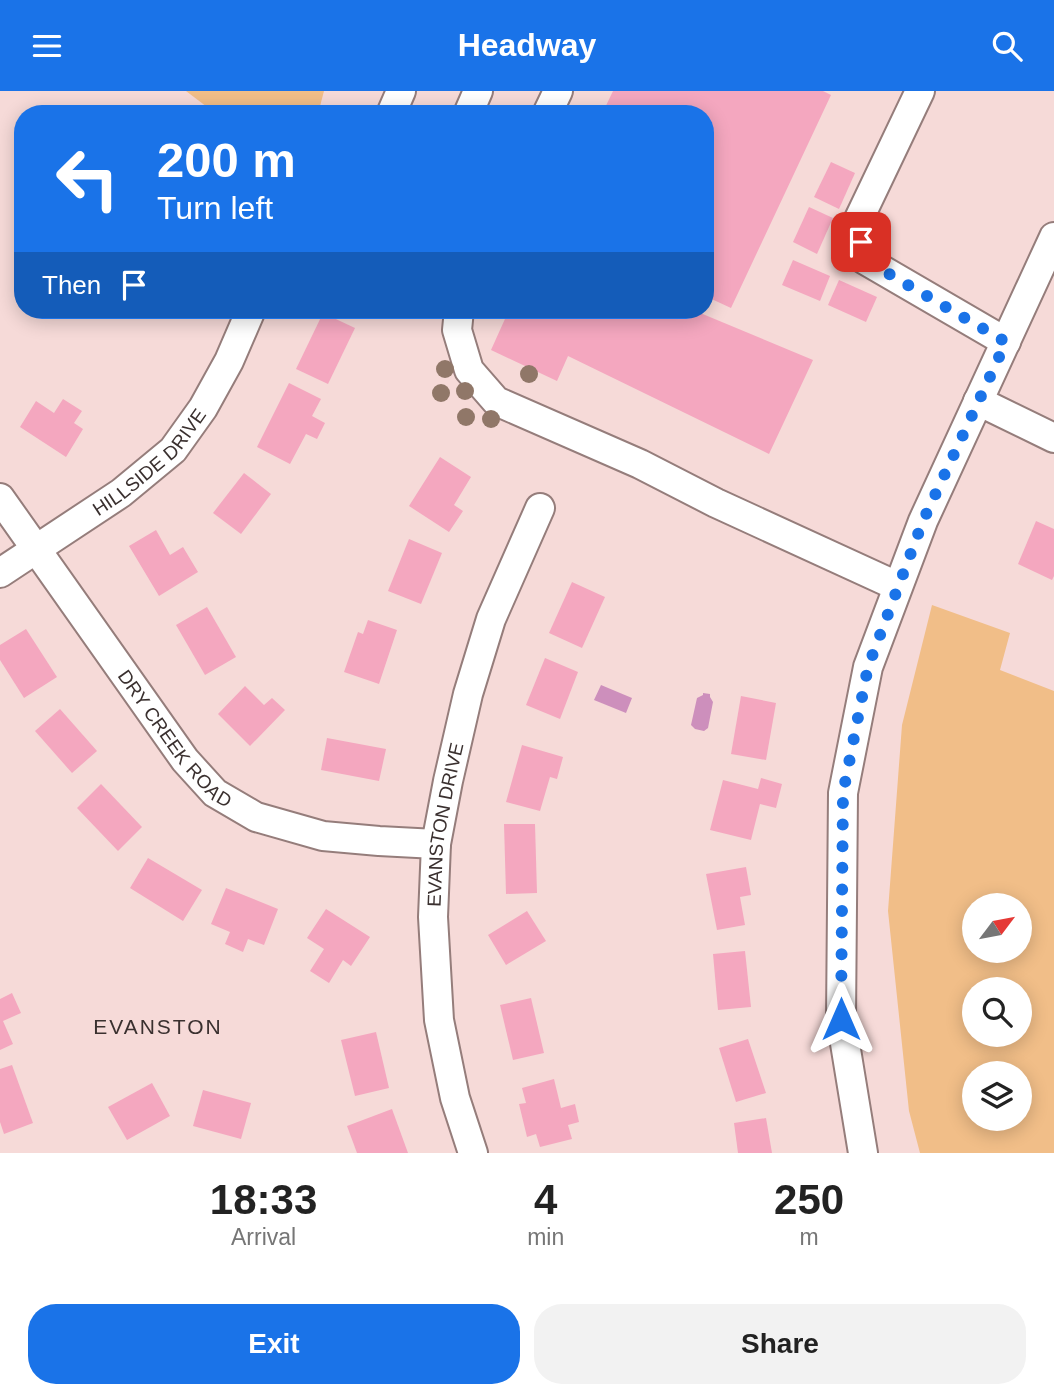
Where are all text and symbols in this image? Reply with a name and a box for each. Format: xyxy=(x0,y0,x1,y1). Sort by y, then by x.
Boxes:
icon: menu xyxy=(28,27,66,65)
text: Headway xyxy=(458,27,596,63)
icon: search xyxy=(988,27,1026,65)
icon: left xyxy=(42,133,133,224)
text: 200 m xyxy=(157,133,296,187)
text: Turn left xyxy=(157,190,273,226)
pin xyxy=(831,212,891,272)
icon: arrive xyxy=(842,223,880,261)
icon: arrive xyxy=(115,266,153,304)
text: Then xyxy=(42,270,101,300)
street label: HILLSIDE DRIVE xyxy=(89,405,210,520)
street label: DRY CREEK ROAD xyxy=(114,666,236,812)
street label: EVANSTON DRIVE xyxy=(423,740,468,907)
north arrow xyxy=(962,893,1032,963)
map controls xyxy=(962,893,1032,1131)
button: search xyxy=(962,977,1032,1047)
position arrow xyxy=(804,982,878,1056)
district label: EVANSTON xyxy=(93,1015,223,1038)
button: layers xyxy=(962,1061,1032,1131)
text: 18:33 xyxy=(210,1176,317,1223)
text: 4 xyxy=(534,1176,557,1223)
text: 250 xyxy=(774,1176,844,1223)
text: Arrival xyxy=(231,1224,296,1250)
text: min xyxy=(527,1224,564,1250)
text: m xyxy=(800,1224,819,1250)
button: Exit xyxy=(28,1304,520,1384)
button: Share xyxy=(534,1304,1026,1384)

